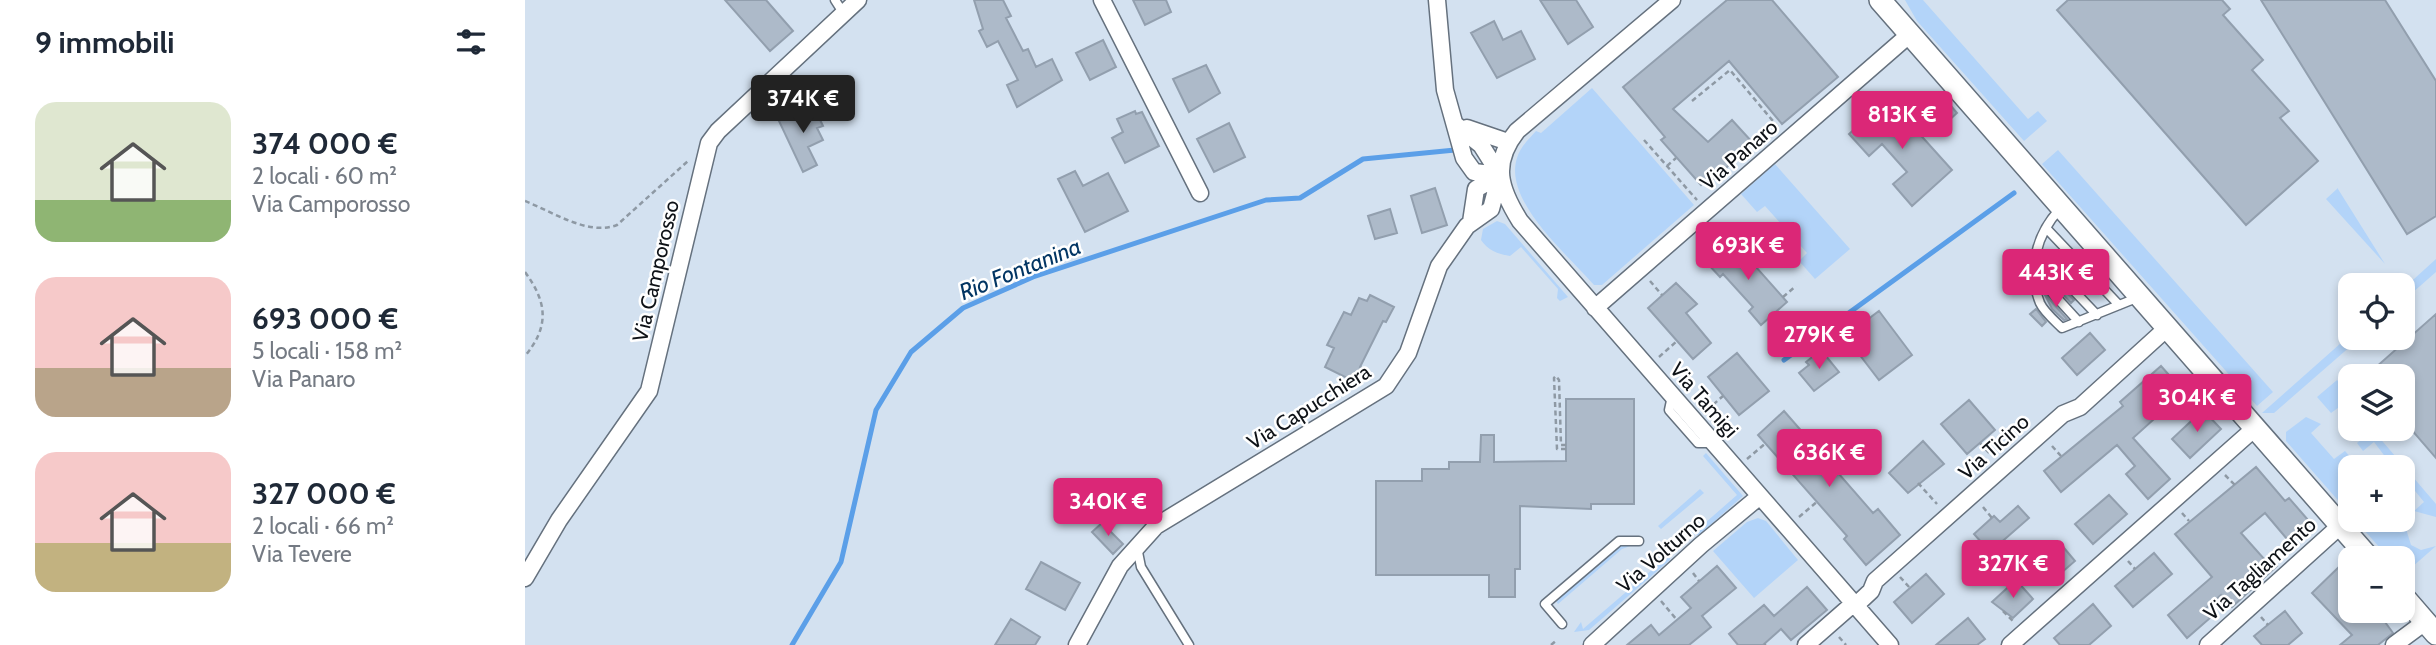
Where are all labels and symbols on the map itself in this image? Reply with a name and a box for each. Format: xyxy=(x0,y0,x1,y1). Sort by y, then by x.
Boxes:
pin: 374K € xyxy=(746,76,860,135)
pin: 813K € xyxy=(1845,92,1959,151)
street label: Via Panaro xyxy=(1695,114,1783,195)
street label: Via Camporosso xyxy=(627,198,684,344)
pin: 693K € xyxy=(1691,222,1805,282)
water label: Rio Fontanina xyxy=(955,232,1085,306)
pin: 443K € xyxy=(1999,250,2113,309)
pin: 279K € xyxy=(1762,312,1876,371)
street label: Via Tamigi xyxy=(1665,357,1744,442)
street label: Via Capucchiera xyxy=(1242,359,1375,454)
pin: 304K € xyxy=(2140,374,2254,434)
street label: Via Ticino xyxy=(1953,409,2034,485)
pin: 636K € xyxy=(1772,430,1886,489)
pin: 340K € xyxy=(1051,478,1165,538)
street label: Via Volturno xyxy=(1611,507,1710,598)
street label: Via Tagliamento xyxy=(2198,512,2321,625)
pin: 327K € xyxy=(1956,540,2070,600)

